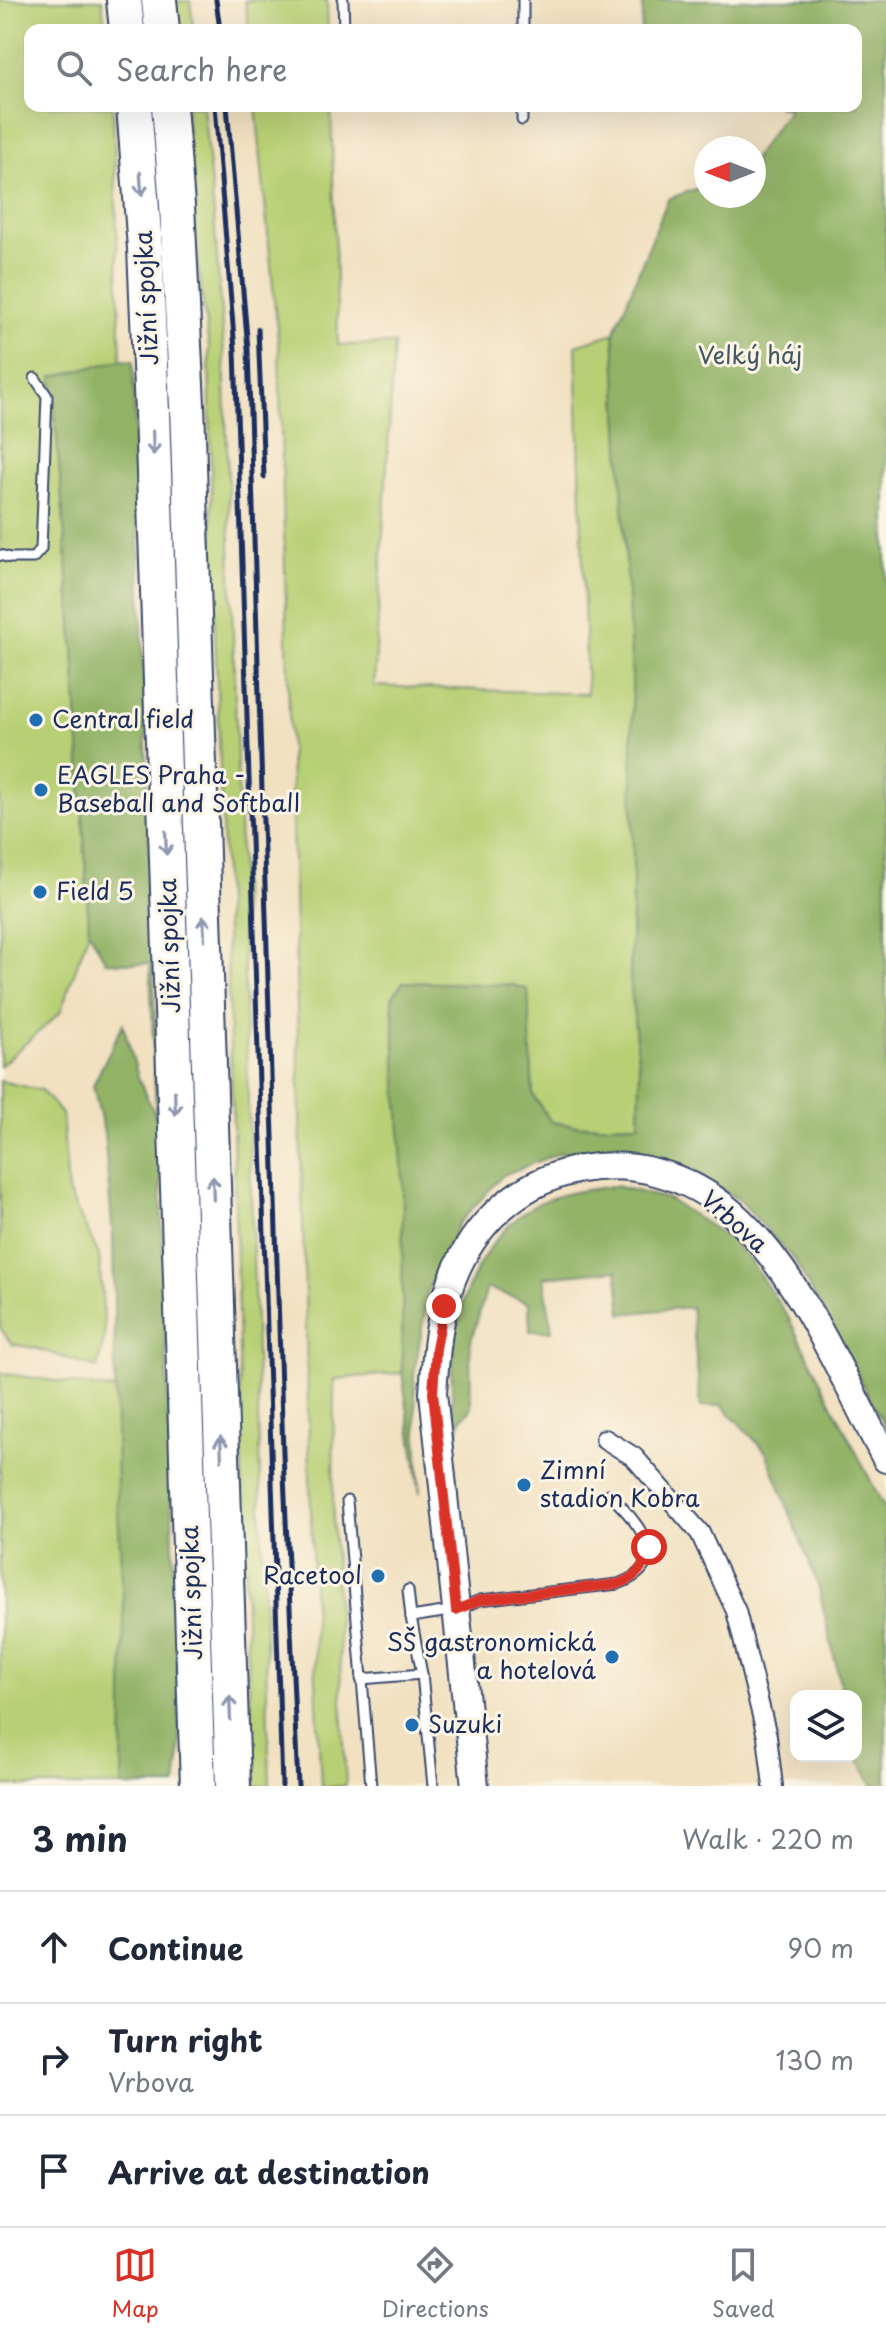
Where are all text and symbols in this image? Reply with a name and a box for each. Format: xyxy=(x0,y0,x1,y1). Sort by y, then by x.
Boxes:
search box xyxy=(24,24,862,112)
icon: search xyxy=(52,46,96,90)
text: Search here xyxy=(116,46,288,91)
north arrow xyxy=(694,136,766,208)
one-way arrow xyxy=(134,170,149,197)
street label: Jižní spojka xyxy=(123,229,167,366)
park label: Velký háj xyxy=(698,336,802,372)
one-way arrow xyxy=(145,429,161,456)
place label: Central field xyxy=(52,700,194,736)
marker: Central field xyxy=(27,711,45,729)
place label: EAGLES Praha - Baseball and Softball xyxy=(57,756,300,820)
marker: EAGLES Praha - Baseball and Softball xyxy=(32,781,50,799)
one-way arrow xyxy=(159,829,174,856)
place label: Field 5 xyxy=(56,872,134,908)
street label: Jižní spojka xyxy=(148,877,188,1014)
marker: Field 5 xyxy=(31,883,49,901)
one-way arrow xyxy=(197,915,212,942)
one-way arrow xyxy=(168,1089,183,1116)
one-way arrow xyxy=(205,1175,220,1202)
street label: Vrbova xyxy=(694,1181,777,1261)
route end xyxy=(426,1288,462,1324)
one-way arrow xyxy=(214,1435,229,1462)
place label: Zimní stadion Kobra xyxy=(540,1451,700,1515)
marker: Zimní stadion Kobra xyxy=(515,1476,533,1494)
street label: Jižní spojka xyxy=(170,1524,210,1661)
route start xyxy=(631,1529,667,1565)
place label: Racetool xyxy=(263,1556,362,1592)
marker: Racetool xyxy=(369,1567,387,1585)
place label: SŠ gastronomická a hotelová xyxy=(387,1623,596,1687)
marker: SŠ gastronomická a hotelová xyxy=(603,1648,621,1666)
map controls xyxy=(790,1690,862,1762)
button: layers xyxy=(790,1690,862,1762)
one-way arrow xyxy=(223,1695,238,1722)
place label: Suzuki xyxy=(428,1705,502,1741)
marker: Suzuki xyxy=(403,1716,421,1734)
text: 3 min xyxy=(32,1812,128,1864)
text: Walk · 220 m xyxy=(682,1819,854,1858)
icon: ahead xyxy=(32,1925,76,1969)
text: Continue xyxy=(108,1925,243,1970)
text: 90 m xyxy=(787,1928,854,1967)
text: Turn right xyxy=(108,2017,263,2062)
icon: right xyxy=(32,2037,76,2081)
text: 130 m xyxy=(775,2040,854,2079)
text: Vrbova xyxy=(108,2062,194,2101)
icon: arrive xyxy=(32,2149,76,2193)
text: Arrive at destination xyxy=(108,2149,430,2194)
tab: Map xyxy=(112,2243,159,2324)
tab: Directions xyxy=(382,2243,489,2324)
tab: Saved xyxy=(712,2243,774,2324)

